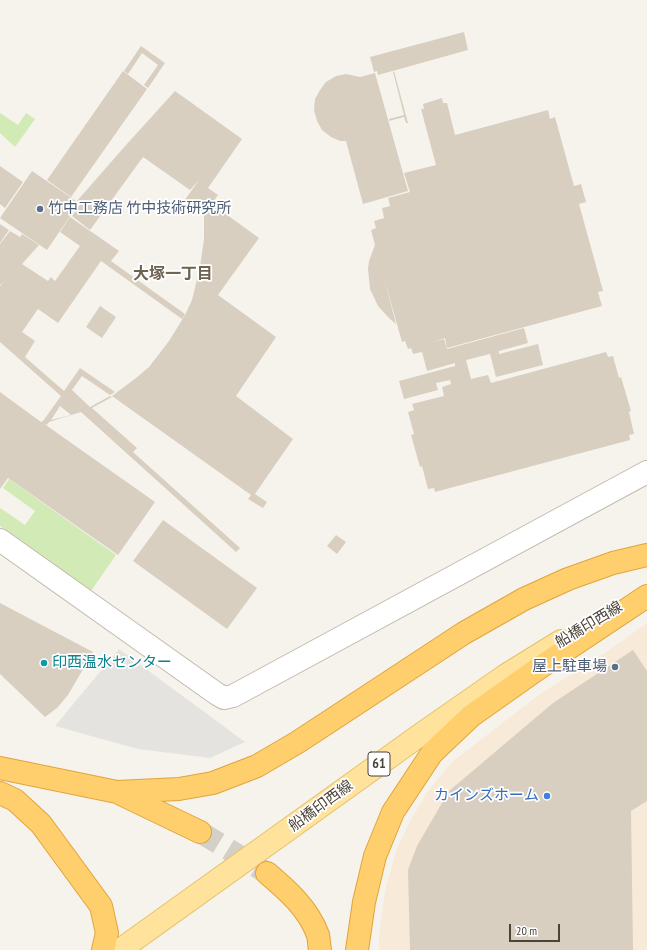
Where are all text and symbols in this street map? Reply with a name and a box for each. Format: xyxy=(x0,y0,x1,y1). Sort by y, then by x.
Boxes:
place label: 竹中工務店 竹中技術研究所 xyxy=(48,200,231,218)
marker: 竹中工務店 竹中技術研究所 xyxy=(35,204,45,214)
district label: 大塚一丁目 xyxy=(133,264,213,284)
street label: 船橋印西線 xyxy=(552,598,626,652)
place label: 印西温水センター xyxy=(52,654,172,672)
marker: 印西温水センター xyxy=(39,658,49,668)
place label: 屋上駐車場 xyxy=(532,658,607,676)
marker: 屋上駐車場 xyxy=(610,662,620,672)
road number: 61 xyxy=(368,752,390,776)
street label: 船橋印西線 xyxy=(285,777,357,835)
place label: カインズホーム xyxy=(434,787,539,805)
marker: カインズホーム xyxy=(542,791,552,801)
scale bar xyxy=(511,916,562,942)
text: 20 m xyxy=(516,923,537,938)

